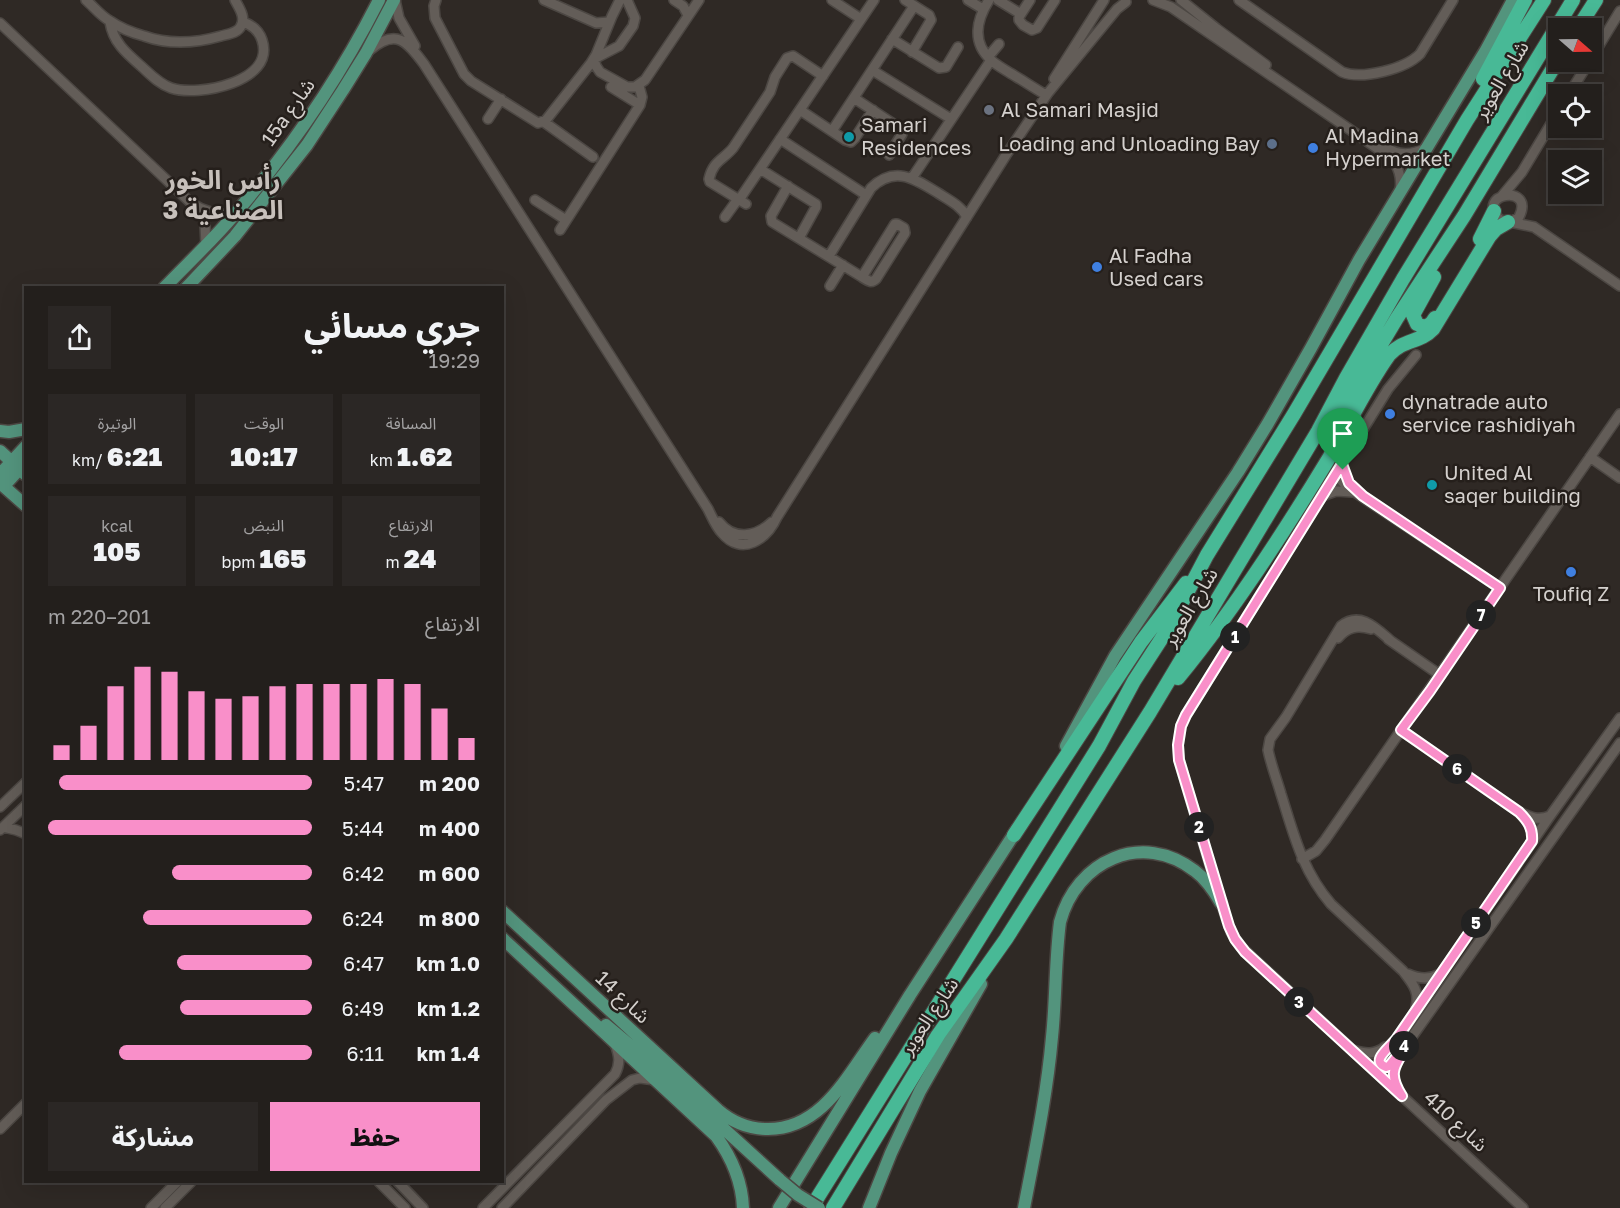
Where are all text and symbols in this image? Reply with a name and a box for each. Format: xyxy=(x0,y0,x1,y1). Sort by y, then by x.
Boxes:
north arrow xyxy=(1548,18,1602,72)
map controls xyxy=(1548,18,1602,204)
street label: شارع العوير xyxy=(1467,36,1536,126)
street label: 15a شارع xyxy=(255,73,322,152)
button: locate xyxy=(1548,84,1602,138)
place label: Al Samari Masjid xyxy=(1001,97,1159,121)
marker: Al Samari Masjid xyxy=(982,103,996,117)
place label: Samari Residences xyxy=(861,112,971,159)
place label: Al Madina Hypermarket xyxy=(1325,123,1450,170)
marker: Samari Residences xyxy=(842,130,856,144)
place label: Loading and Unloading Bay xyxy=(998,131,1260,155)
marker: Loading and Unloading Bay xyxy=(1265,137,1279,151)
marker: Al Madina Hypermarket xyxy=(1306,141,1320,155)
button: layers xyxy=(1548,150,1602,204)
district label: رأس الخور الصناعية 3 xyxy=(162,163,284,225)
place label: Al Fadha Used cars xyxy=(1109,243,1204,290)
marker: Al Fadha Used cars xyxy=(1090,260,1104,274)
button: share xyxy=(48,306,111,369)
text: جري مسائي xyxy=(304,306,480,345)
text: 19:29 xyxy=(429,348,480,372)
place label: dynatrade auto service rashidiyah xyxy=(1402,389,1576,436)
marker: dynatrade auto service rashidiyah xyxy=(1383,407,1397,421)
pin xyxy=(1317,408,1368,470)
text: الوتيرة xyxy=(98,413,136,433)
text: الوقت xyxy=(244,413,284,433)
text: المسافة xyxy=(386,413,436,433)
icon: arrive xyxy=(1326,417,1359,450)
text: 6:21 xyxy=(107,441,162,472)
text: 10:17 xyxy=(230,441,298,472)
text: 1.62 xyxy=(397,441,452,472)
text: /km xyxy=(72,450,107,470)
text: km xyxy=(370,450,397,470)
place label: United Al saqer building xyxy=(1444,460,1581,507)
marker: United Al saqer building xyxy=(1425,478,1439,492)
text: النبض xyxy=(244,515,284,535)
text: الارتفاع xyxy=(389,515,433,535)
text: kcal xyxy=(101,516,133,536)
text: 105 xyxy=(93,536,141,567)
text: 165 xyxy=(259,543,306,574)
text: 24 xyxy=(404,543,436,574)
text: bpm xyxy=(222,552,259,572)
text: m xyxy=(386,552,404,572)
street label: شارع العوير xyxy=(1156,563,1225,653)
marker: Toufiq Z xyxy=(1564,565,1578,579)
place label: Toufiq Z xyxy=(1533,581,1609,605)
pin: 7 xyxy=(1466,600,1496,630)
text: 201–220 m xyxy=(48,604,151,628)
text: 7 xyxy=(1477,605,1485,625)
text: الارتفاع xyxy=(425,611,480,635)
pin: 1 xyxy=(1220,622,1250,652)
text: 1 xyxy=(1231,627,1239,647)
pin: 6 xyxy=(1442,754,1472,784)
text: 6 xyxy=(1452,759,1462,779)
text: 5:47 xyxy=(344,771,384,795)
text: 200 m xyxy=(419,771,480,795)
pin: 2 xyxy=(1184,812,1214,842)
text: 5:44 xyxy=(342,816,384,840)
text: 400 m xyxy=(419,816,480,840)
text: 2 xyxy=(1194,817,1204,837)
text: 6:42 xyxy=(342,861,384,885)
text: 600 m xyxy=(419,861,480,885)
text: 6:24 xyxy=(342,906,384,930)
text: 800 m xyxy=(419,906,480,930)
pin: 5 xyxy=(1461,908,1491,938)
text: 5 xyxy=(1471,913,1481,933)
text: 6:47 xyxy=(343,951,384,975)
text: 1.0 km xyxy=(416,951,480,975)
street label: شارع 14 xyxy=(589,965,656,1030)
street label: شارع العوير xyxy=(893,972,966,1062)
pin: 3 xyxy=(1284,987,1314,1017)
text: 3 xyxy=(1294,992,1304,1012)
text: 6:49 xyxy=(342,996,384,1020)
text: 1.2 km xyxy=(417,996,480,1020)
pin: 4 xyxy=(1389,1031,1419,1061)
text: 4 xyxy=(1399,1036,1409,1056)
text: 6:11 xyxy=(347,1041,384,1065)
text: 1.4 km xyxy=(417,1041,480,1065)
street label: شارع 410 xyxy=(1417,1085,1493,1159)
button: مشاركة xyxy=(48,1102,258,1171)
button: حفظ xyxy=(270,1102,480,1171)

